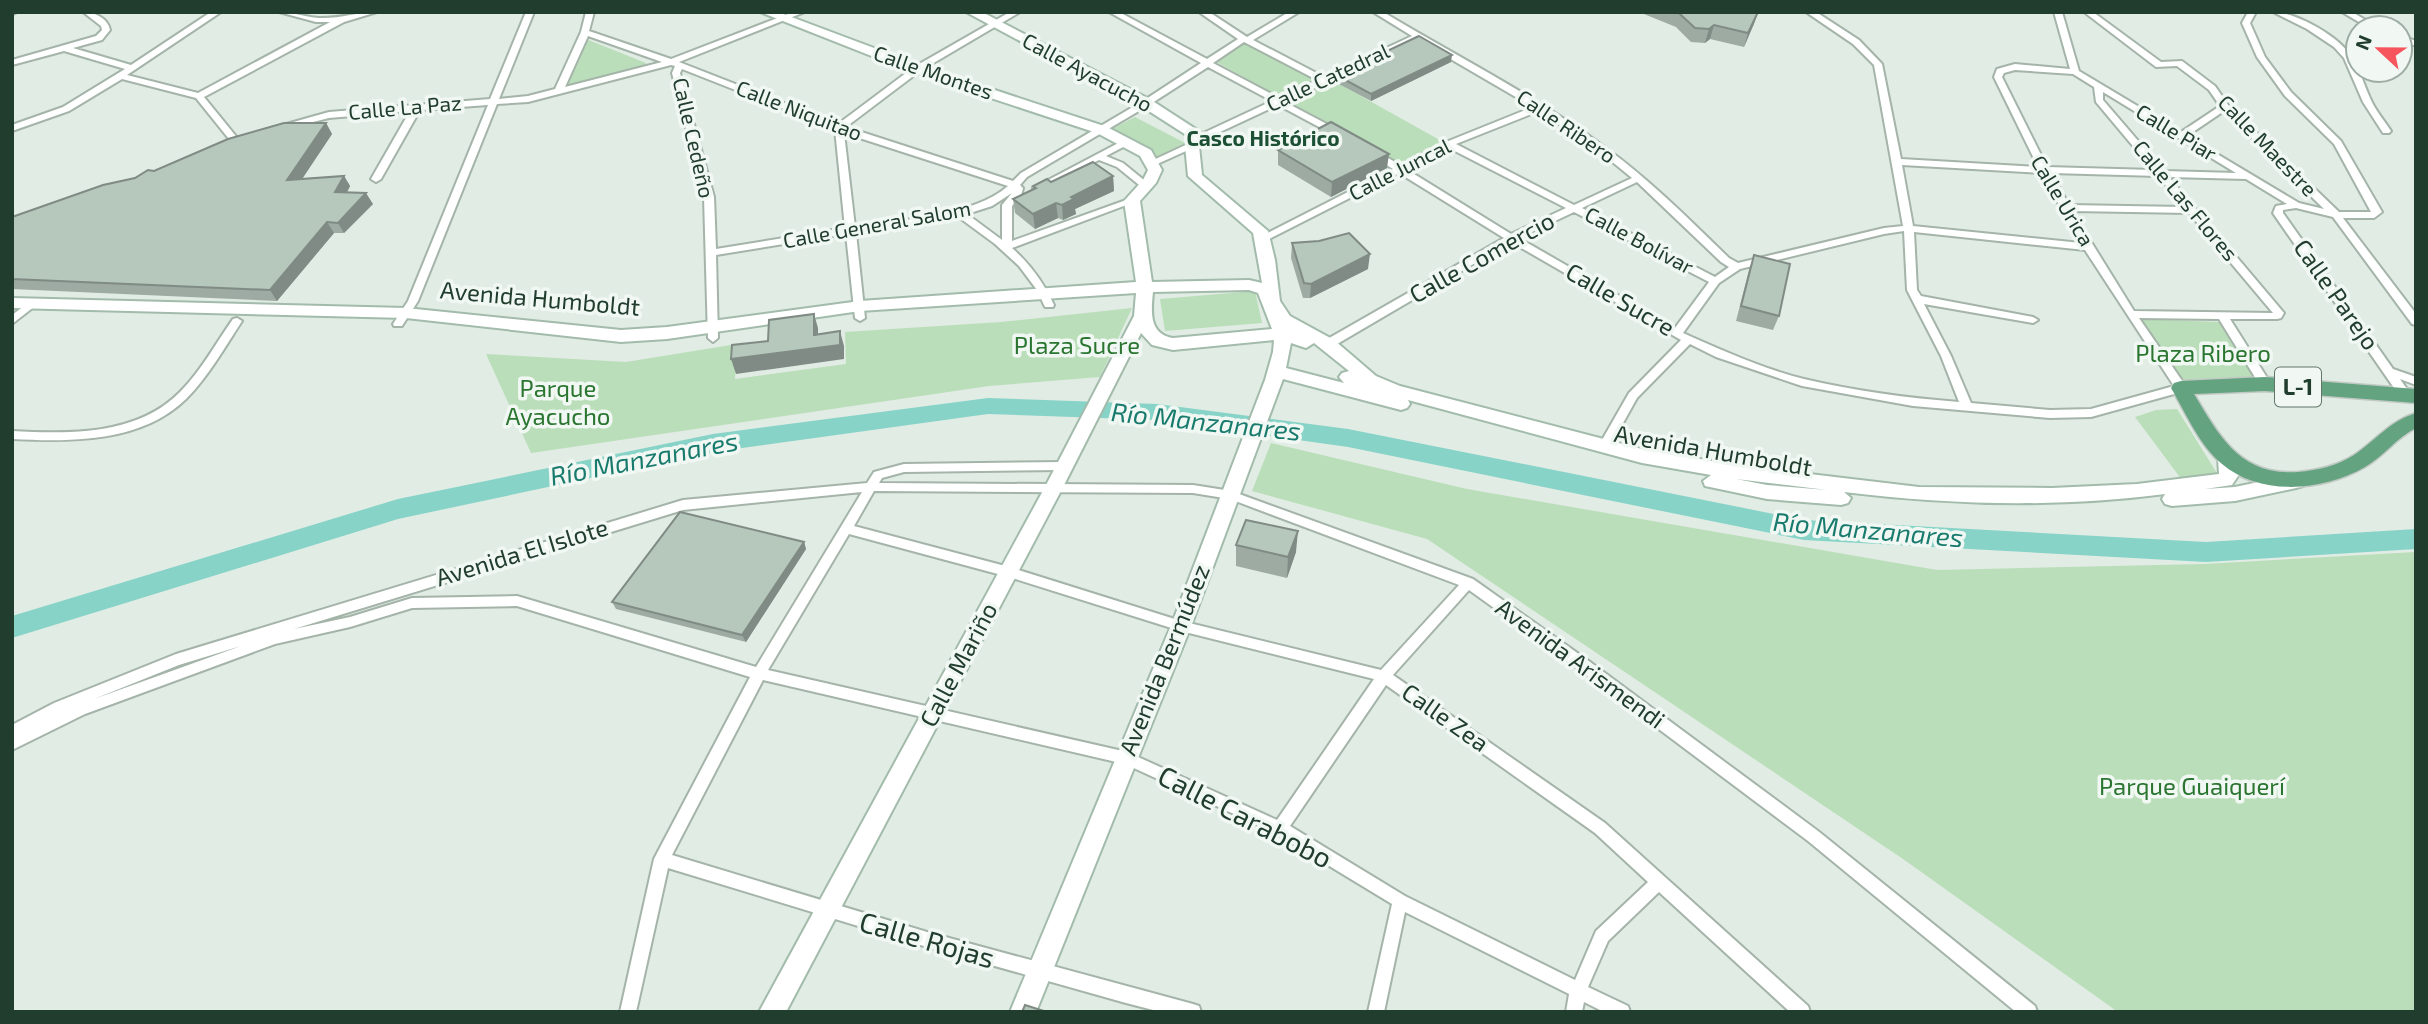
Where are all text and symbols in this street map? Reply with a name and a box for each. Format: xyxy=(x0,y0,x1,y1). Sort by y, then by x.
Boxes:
north arrow xyxy=(2344,14,2414,84)
street label: Calle Ayacucho xyxy=(1019,27,1157,116)
text: N xyxy=(2350,32,2376,53)
street label: Calle Catedral xyxy=(1262,37,1394,116)
street label: Calle Montes xyxy=(871,40,996,104)
street label: Calle Niquitao xyxy=(733,74,866,145)
street label: Calle Cedeño xyxy=(668,75,720,200)
street label: Calle Ribero xyxy=(1513,84,1621,168)
street label: Calle La Paz xyxy=(347,89,462,124)
street label: Calle Maestre xyxy=(2214,89,2323,201)
street label: Calle Piar xyxy=(2132,98,2222,166)
district label: Casco Histórico xyxy=(1186,125,1340,150)
street label: Calle Juncal xyxy=(1344,132,1455,205)
street label: Calle Las Flores xyxy=(2129,135,2244,265)
street label: Calle Urica xyxy=(2026,150,2100,250)
street label: Calle General Salom xyxy=(781,195,973,252)
street label: Calle Bolívar xyxy=(1581,201,1699,279)
street label: Calle Comercio xyxy=(1404,205,1559,308)
street label: Calle Parejo xyxy=(2289,233,2386,355)
street label: Calle Sucre xyxy=(1561,256,1680,341)
street label: Avenida Humboldt xyxy=(439,274,641,321)
park label: Plaza Sucre xyxy=(1014,330,1140,359)
park label: Plaza Ribero xyxy=(2135,338,2271,367)
road number: L-1 xyxy=(2275,368,2321,406)
park label: Parque Ayacucho xyxy=(506,373,610,430)
water label: Río Manzanares xyxy=(1110,395,1303,446)
street label: Avenida Humboldt xyxy=(1612,418,1814,481)
water label: Río Manzanares xyxy=(547,424,740,491)
water label: Río Manzanares xyxy=(1772,505,1965,552)
street label: Avenida El Islote xyxy=(432,512,611,592)
street label: Avenida Bermúdez xyxy=(1112,560,1215,759)
street label: Avenida Arismendi xyxy=(1491,592,1671,734)
street label: Calle Mariño xyxy=(913,597,1003,731)
street label: Calle Zea xyxy=(1397,677,1495,757)
street label: Calle Carabobo xyxy=(1153,758,1338,875)
park label: Parque Guaiquerí xyxy=(2099,771,2286,800)
street label: Calle Rojas xyxy=(856,904,999,975)

